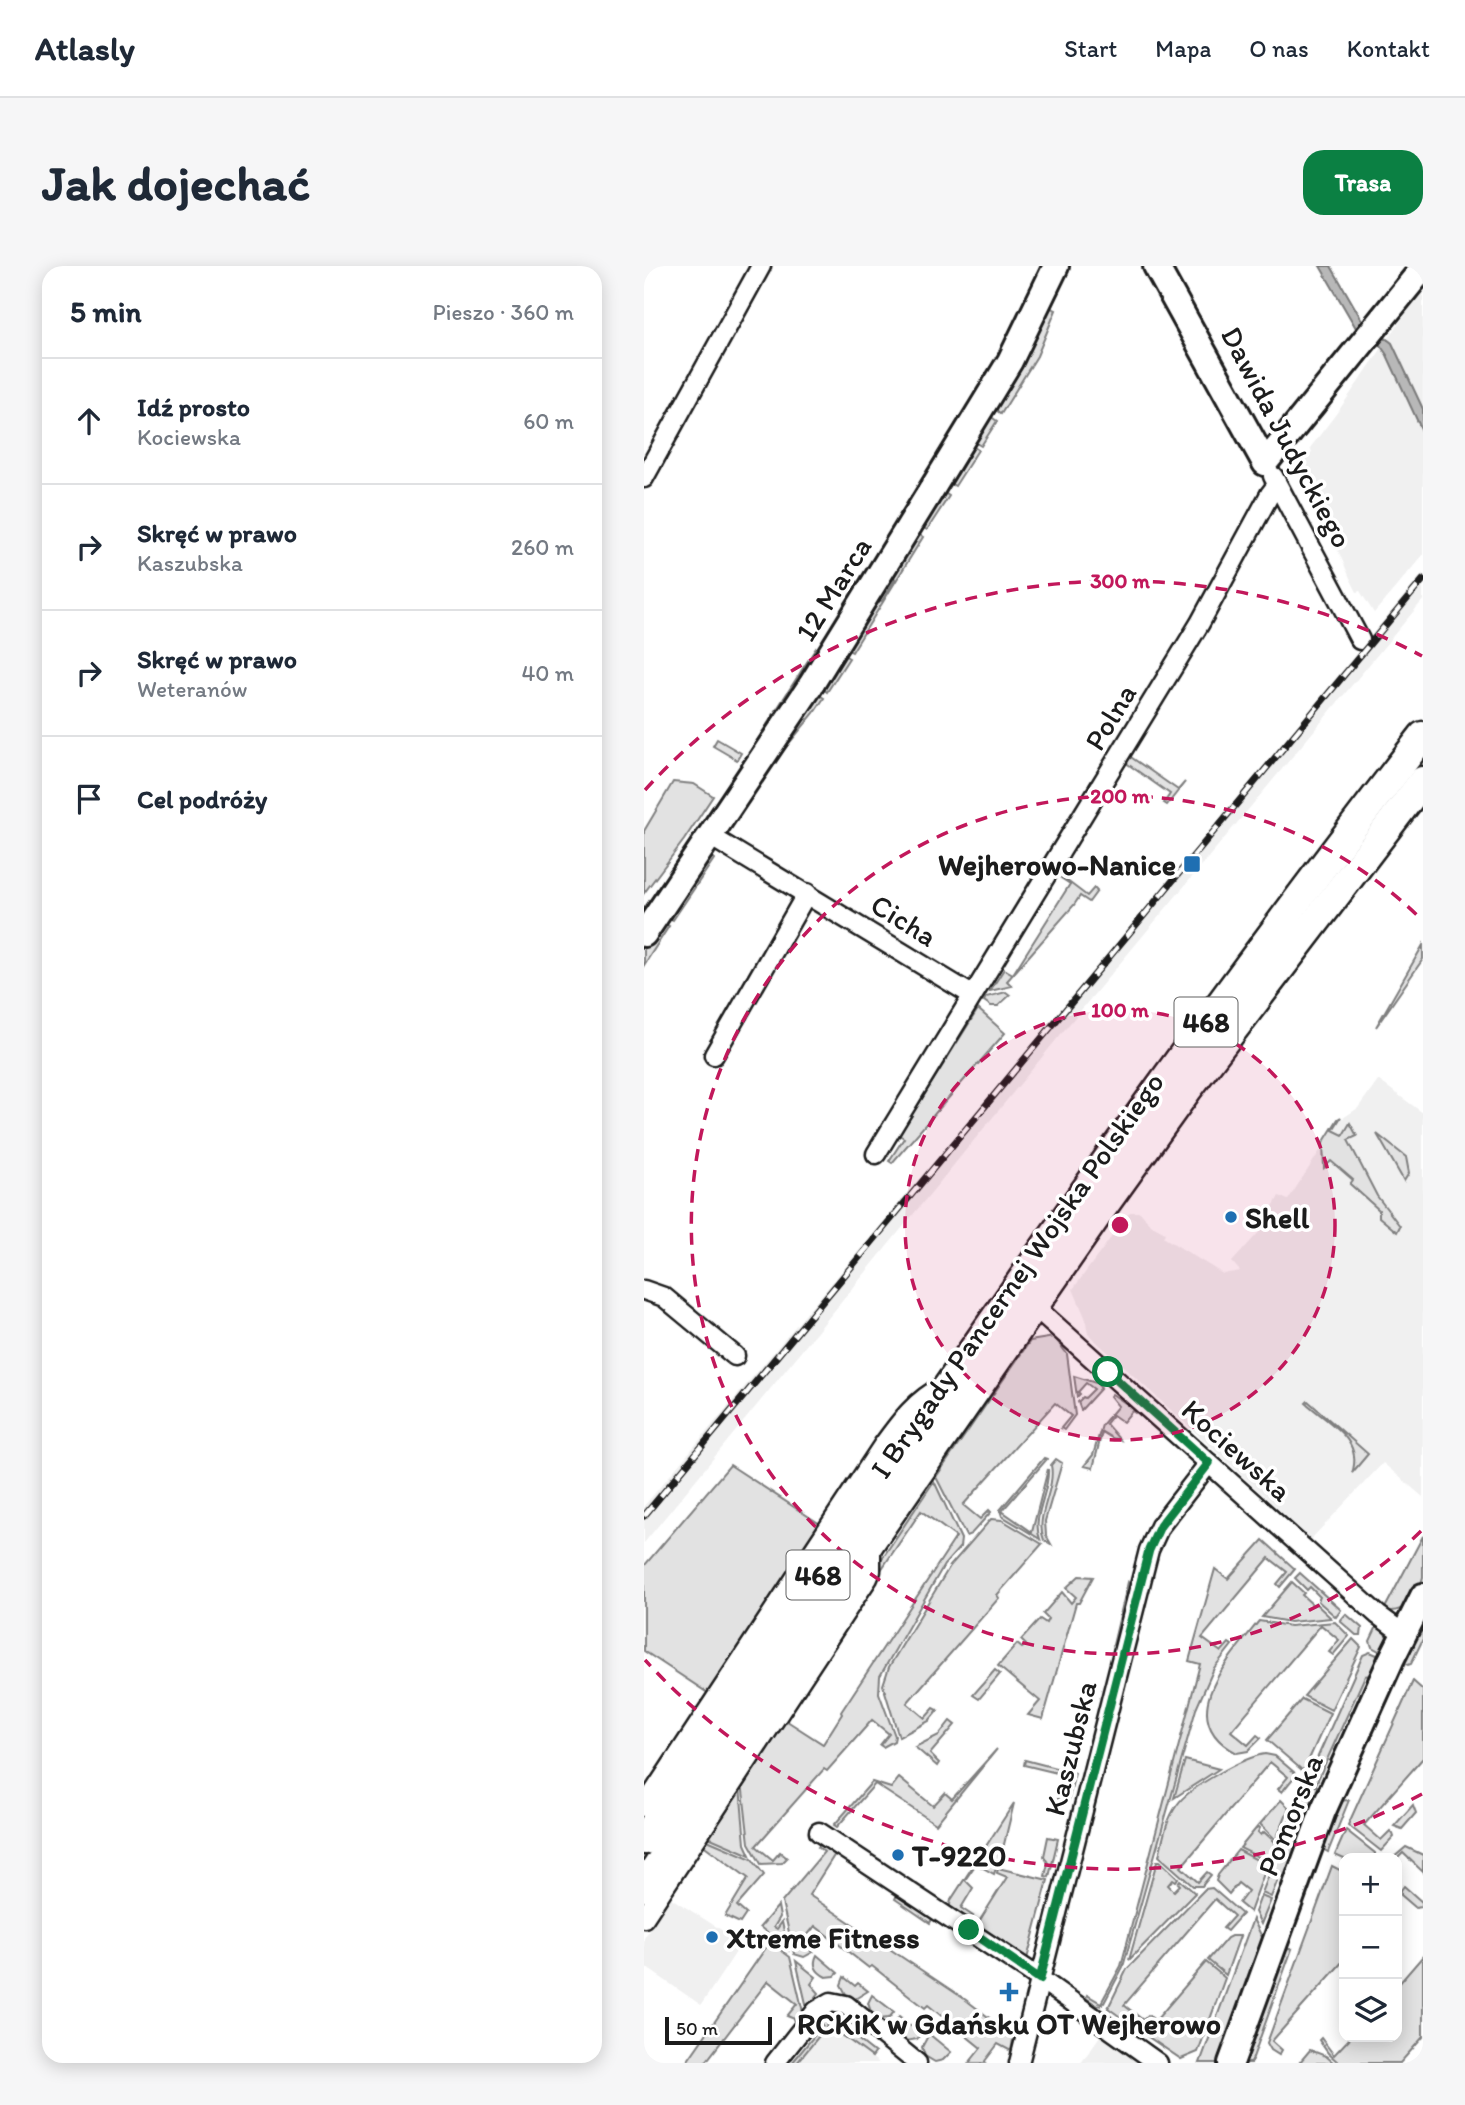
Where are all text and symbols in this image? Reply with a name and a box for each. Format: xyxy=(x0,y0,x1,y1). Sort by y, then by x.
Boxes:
text: Atlasly xyxy=(35,29,135,68)
text: Start xyxy=(1064,34,1117,63)
text: Mapa xyxy=(1155,34,1211,63)
text: O nas xyxy=(1249,34,1309,63)
text: Kontakt xyxy=(1347,34,1430,63)
button: Trasa xyxy=(1303,150,1423,215)
text: Jak dojechać xyxy=(42,153,310,212)
text: 5 min xyxy=(70,293,141,330)
text: Pieszo · 360 m xyxy=(432,298,574,326)
street label: Dawida Judyckiego xyxy=(1213,320,1361,554)
text: Idź prosto xyxy=(137,391,250,423)
icon: ahead xyxy=(70,402,108,440)
text: 60 m xyxy=(523,407,574,435)
text: Kociewska xyxy=(137,423,241,451)
text: Skręć w prawo xyxy=(137,517,297,549)
icon: right xyxy=(70,528,108,566)
street label: 12 Marca xyxy=(787,530,880,648)
text: 260 m xyxy=(511,533,574,561)
text: Kaszubska xyxy=(137,549,243,577)
text: 300 m xyxy=(1090,568,1150,593)
text: Skręć w prawo xyxy=(137,643,297,675)
icon: right xyxy=(70,654,108,692)
text: 40 m xyxy=(521,659,574,687)
text: Weteranów xyxy=(137,675,248,703)
street label: Polna xyxy=(1076,677,1144,757)
icon: arrive xyxy=(70,780,108,818)
text: Cel podróży xyxy=(137,783,267,815)
text: 200 m xyxy=(1090,783,1150,808)
place label: Wejherowo-Nanice xyxy=(938,846,1176,883)
marker: Wejherowo-Nanice xyxy=(1182,854,1202,874)
street label: Cicha xyxy=(864,885,944,955)
text: 100 m xyxy=(1091,997,1149,1022)
road number: 468 xyxy=(1174,998,1238,1046)
street label: I Brygady Pancernej Wojska Polskiego xyxy=(862,1065,1172,1485)
place label: Shell xyxy=(1245,1199,1310,1236)
marker: Shell xyxy=(1223,1209,1239,1225)
centre of rings xyxy=(1108,1213,1132,1237)
route start xyxy=(1092,1356,1123,1387)
street label: Kociewska xyxy=(1174,1391,1300,1509)
road number: 468 xyxy=(786,1550,850,1600)
street label: Kaszubska xyxy=(1035,1676,1105,1819)
street label: Pomorska xyxy=(1249,1748,1331,1881)
place label: T-9220 xyxy=(911,1837,1007,1874)
marker: T-9220 xyxy=(890,1847,906,1863)
map controls xyxy=(1339,1853,1402,2042)
button: + xyxy=(1339,1853,1402,1916)
route end xyxy=(953,1914,984,1945)
button: − xyxy=(1339,1916,1402,1979)
place label: Xtreme Fitness xyxy=(726,1919,920,1956)
marker: Xtreme Fitness xyxy=(704,1929,720,1945)
button: layers xyxy=(1339,1979,1402,2042)
marker: RCKiK w Gdańsku OT Wejherowo xyxy=(999,1982,1019,2002)
place label: RCKiK w Gdańsku OT Wejherowo xyxy=(797,2005,1221,2042)
scale bar xyxy=(665,2014,772,2046)
text: 50 m xyxy=(676,2017,718,2040)

